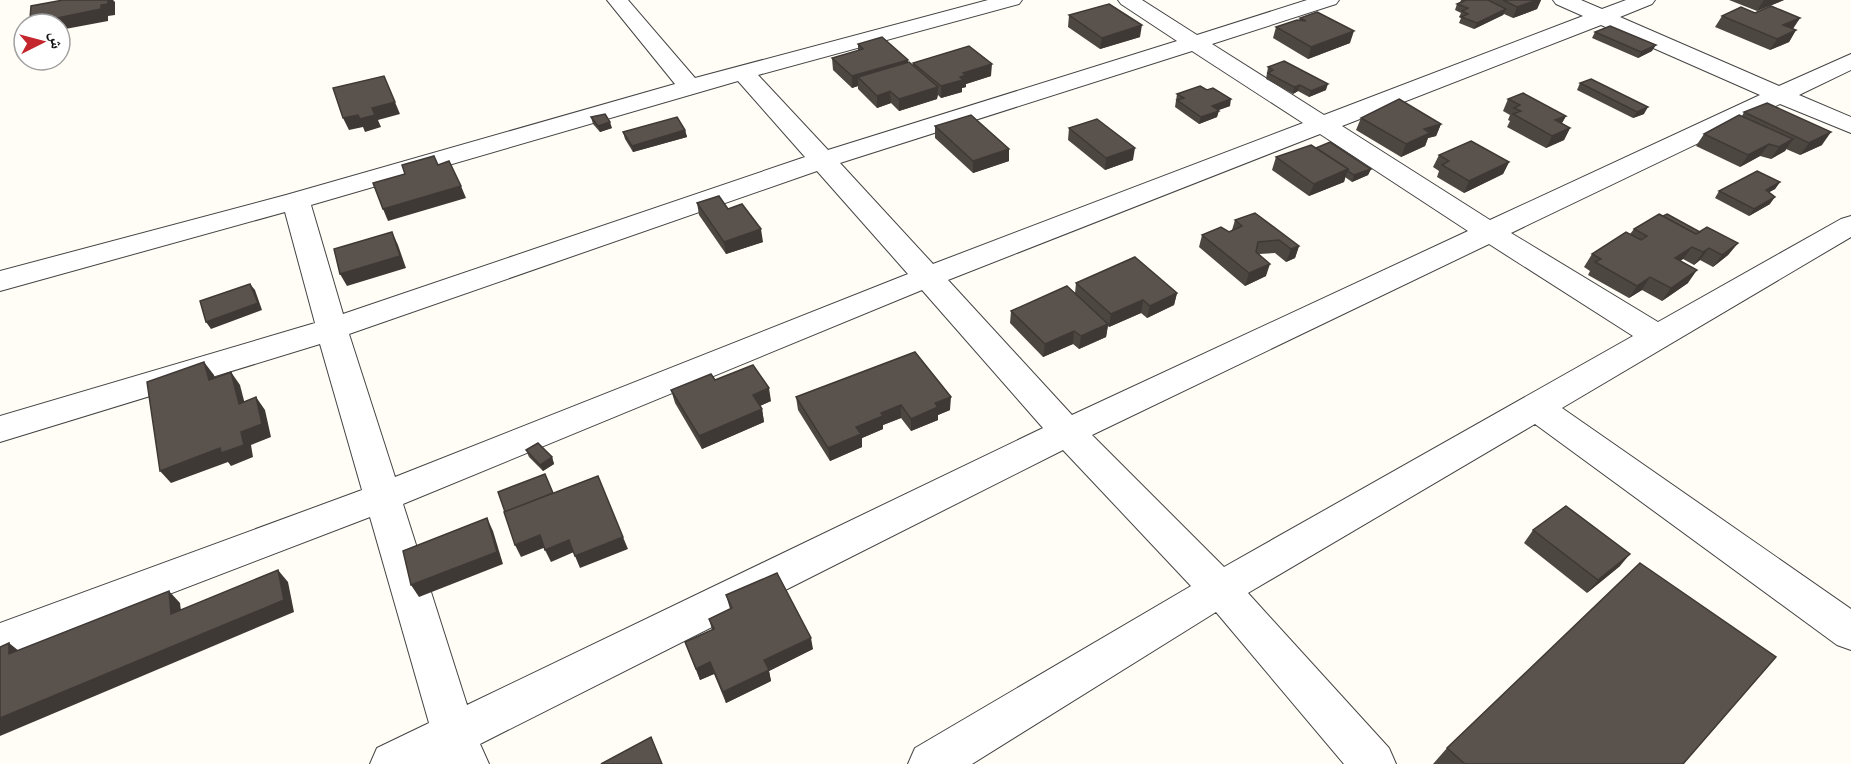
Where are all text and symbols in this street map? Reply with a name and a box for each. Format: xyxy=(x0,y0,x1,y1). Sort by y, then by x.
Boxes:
north arrow xyxy=(12,12,72,72)
text: ش xyxy=(46,31,67,50)

